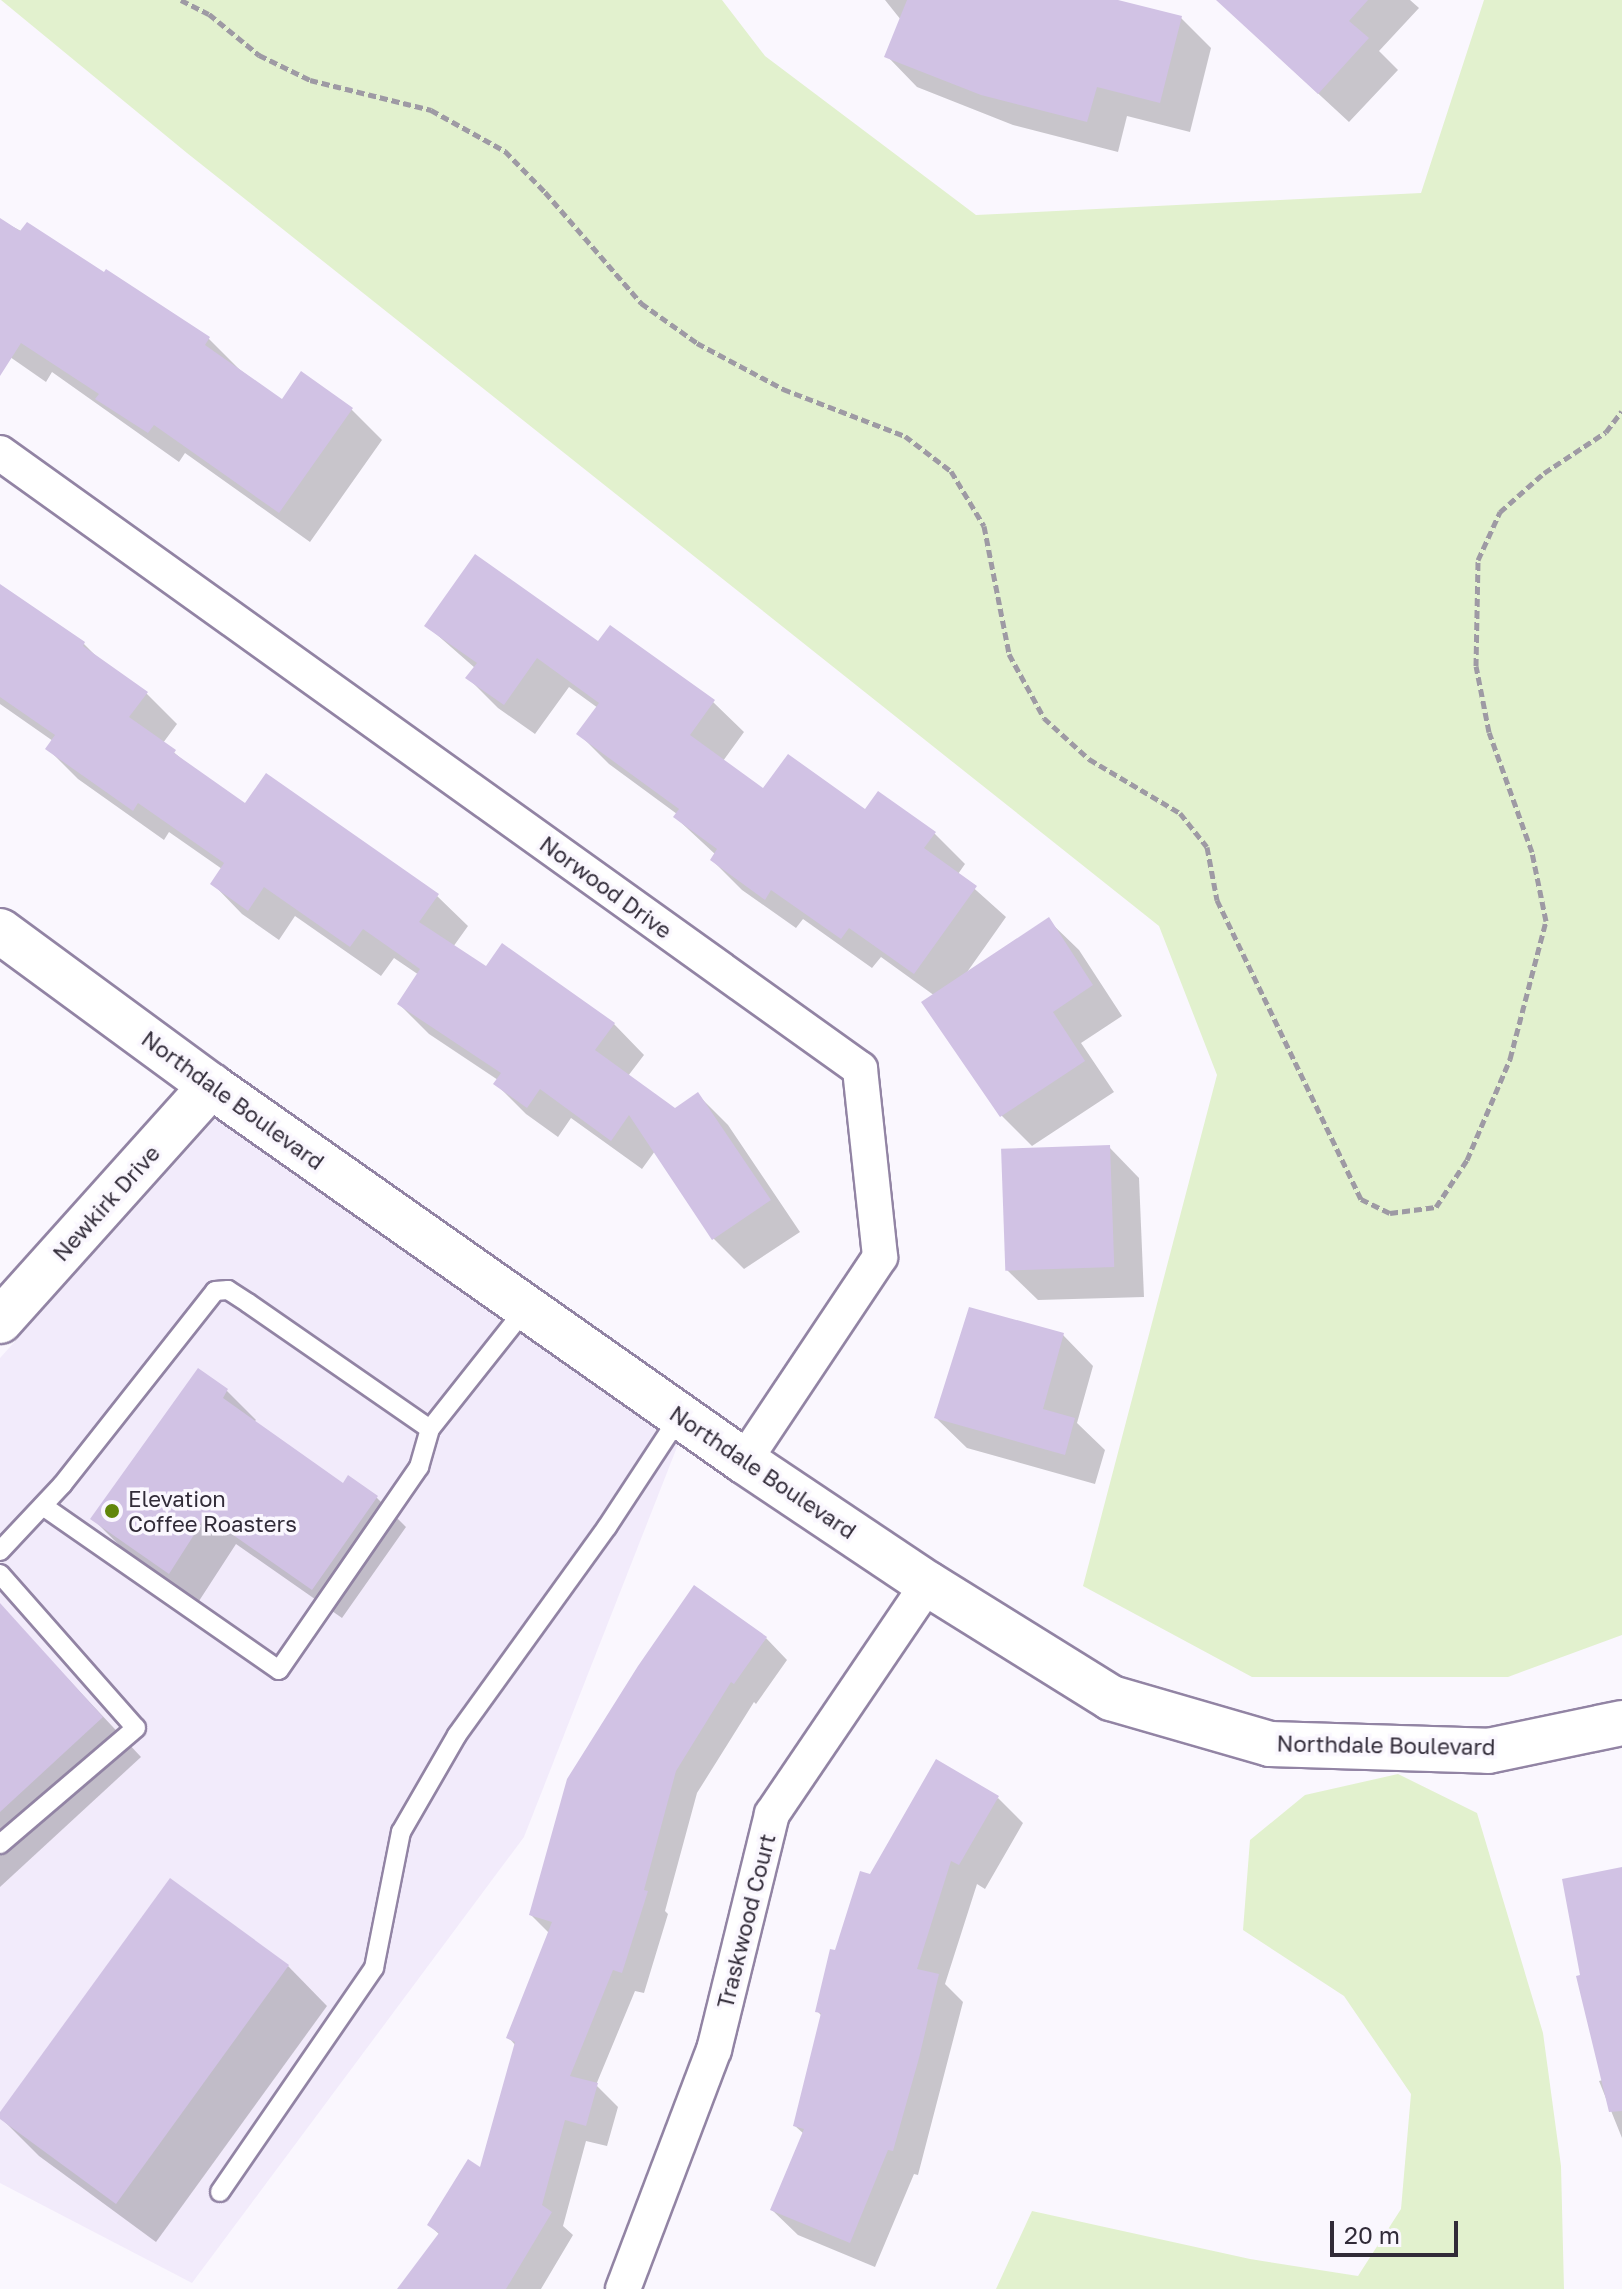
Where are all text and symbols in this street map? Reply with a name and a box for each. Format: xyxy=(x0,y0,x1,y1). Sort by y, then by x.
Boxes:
street label: Norwood Drive xyxy=(535,830,677,944)
street label: Northdale Boulevard xyxy=(137,1025,329,1175)
street label: Newkirk Drive xyxy=(47,1140,165,1266)
street label: Northdale Boulevard xyxy=(665,1400,861,1544)
place label: Elevation Coffee Roasters xyxy=(128,1485,297,1536)
marker: Elevation Coffee Roasters xyxy=(103,1502,121,1520)
street label: Northdale Boulevard xyxy=(1276,1730,1496,1760)
street label: Traskwood Court xyxy=(712,1831,780,2011)
scale bar xyxy=(1334,2205,1462,2255)
text: 20 m xyxy=(1344,2220,1400,2249)

